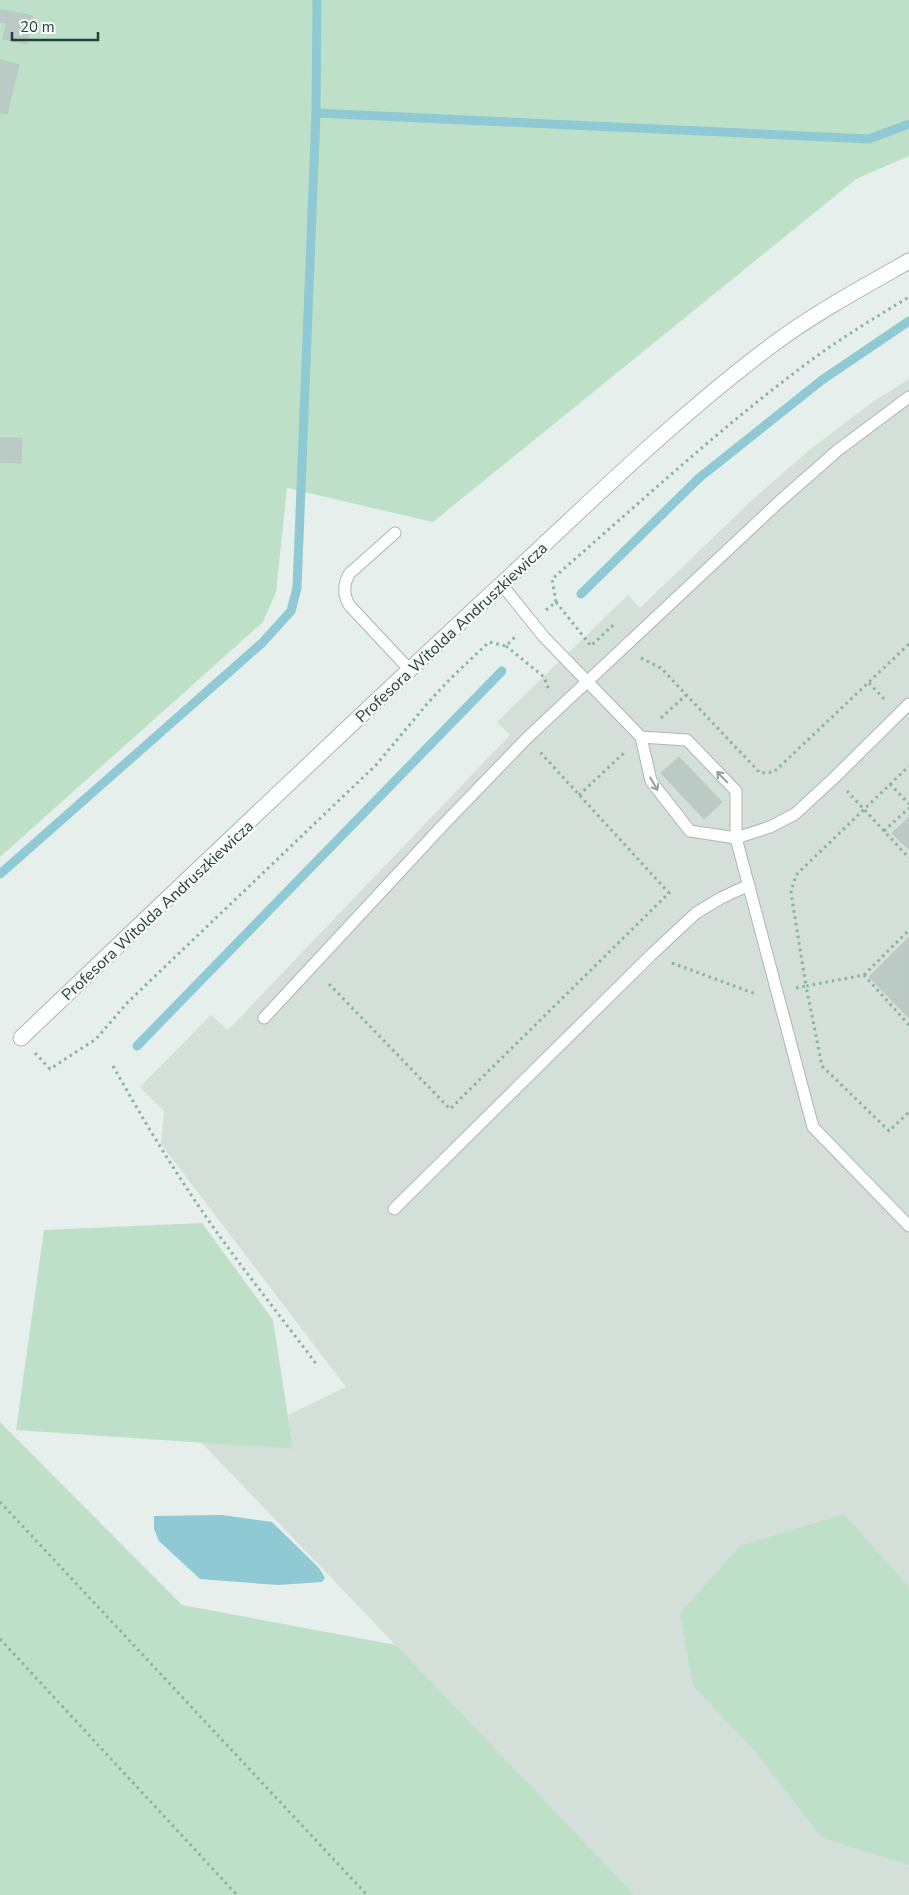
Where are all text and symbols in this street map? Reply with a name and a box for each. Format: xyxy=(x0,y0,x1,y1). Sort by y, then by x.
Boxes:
scale bar xyxy=(12,10,99,42)
text: 20 m xyxy=(20,17,55,37)
street label: Profesora Witolda Andruszkiewicza xyxy=(351,538,553,728)
one-way arrow xyxy=(716,771,729,783)
one-way arrow xyxy=(649,776,659,790)
street label: Profesora Witolda Andruszkiewicza xyxy=(57,816,259,1006)

